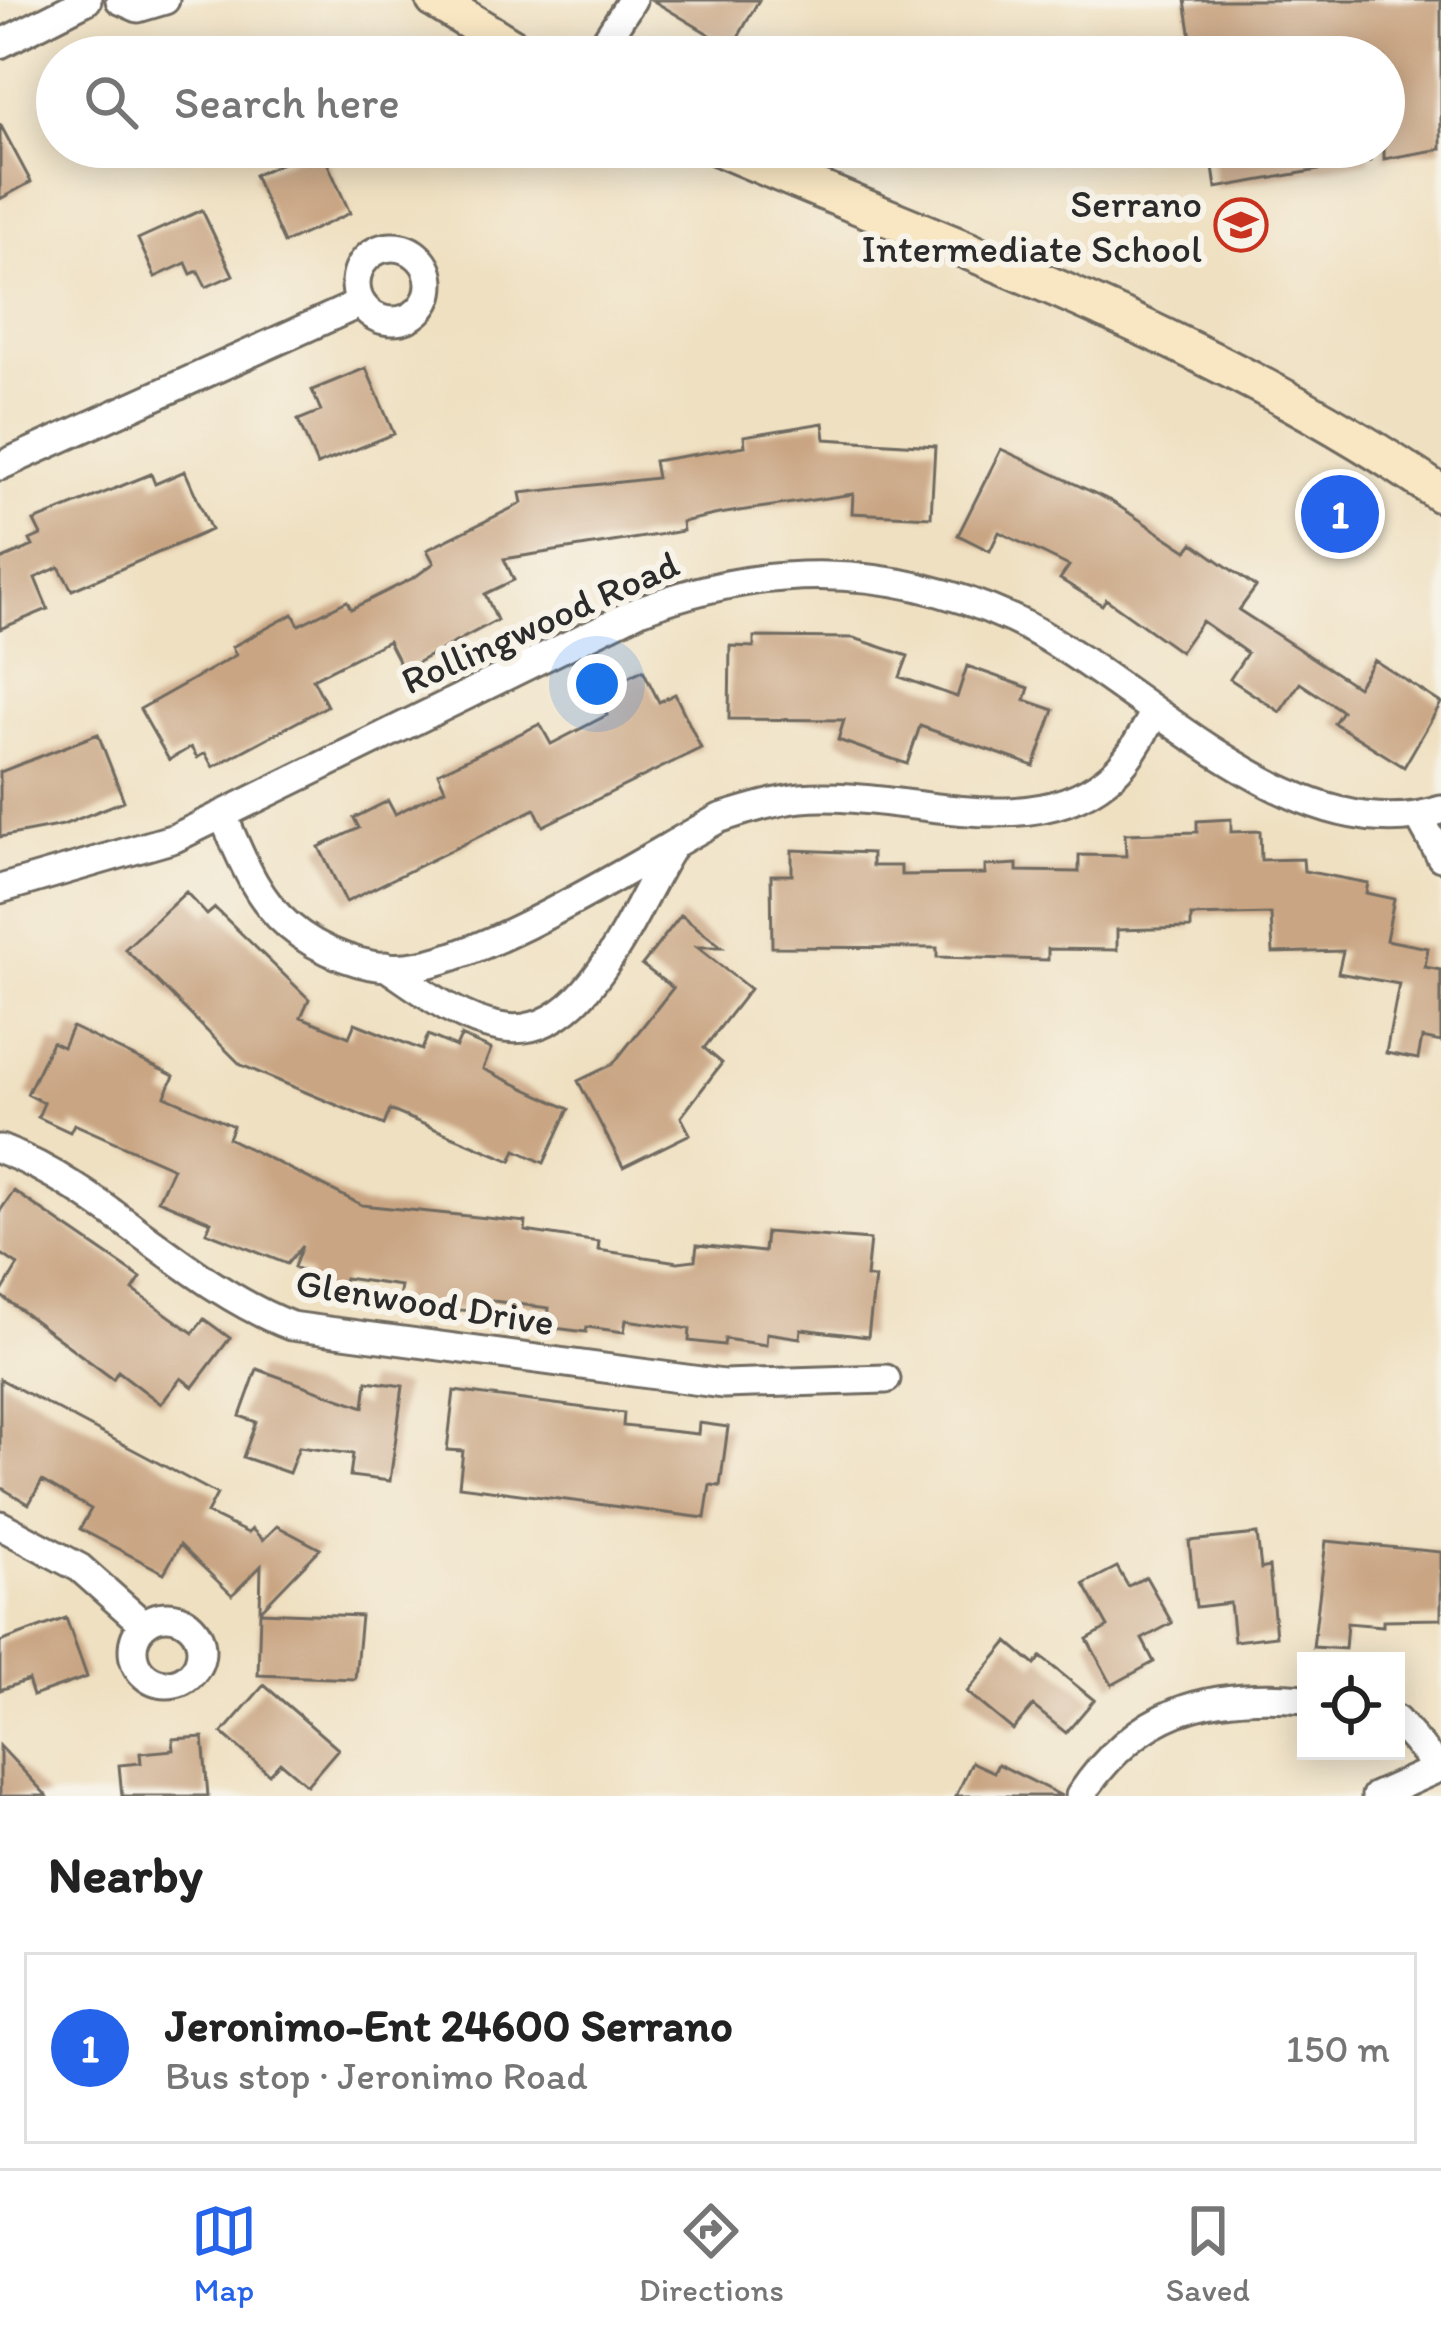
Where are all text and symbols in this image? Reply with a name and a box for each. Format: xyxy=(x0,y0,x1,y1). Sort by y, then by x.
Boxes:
search box xyxy=(36,36,1405,168)
icon: search xyxy=(78,69,144,135)
text: Search here xyxy=(174,75,400,129)
place label: Serrano Intermediate School xyxy=(861,180,1202,272)
school or university icon: Serrano Intermediate School xyxy=(1213,197,1269,253)
pin: 1 xyxy=(1301,469,1379,559)
street label: Rollingwood Road xyxy=(394,540,687,704)
your location xyxy=(567,654,627,714)
street label: Glenwood Drive xyxy=(292,1258,558,1346)
map controls xyxy=(1297,1652,1405,1760)
button: locate xyxy=(1297,1652,1405,1760)
text: Nearby xyxy=(48,1844,203,1905)
text: Jeronimo-Ent 24600 Serrano xyxy=(165,1998,733,2052)
text: 1 xyxy=(81,2025,99,2072)
text: 150 m xyxy=(1286,2025,1390,2072)
text: Bus stop · Jeronimo Road xyxy=(165,2052,588,2099)
tab: Map xyxy=(191,2198,257,2309)
tab: Directions xyxy=(639,2198,784,2309)
tab: Saved xyxy=(1166,2198,1250,2309)

